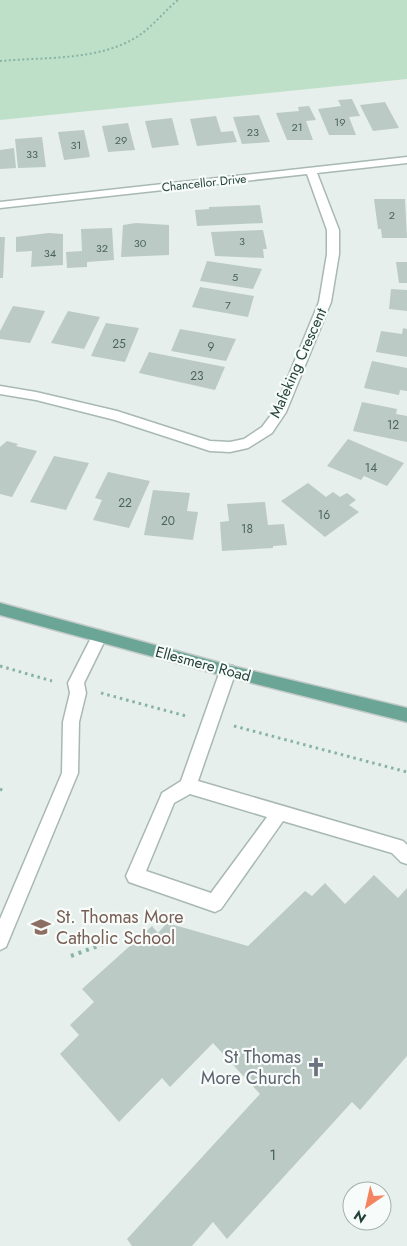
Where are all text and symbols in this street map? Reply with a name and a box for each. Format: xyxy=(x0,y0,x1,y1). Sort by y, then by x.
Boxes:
house number: 19 xyxy=(334,114,346,130)
house number: 21 xyxy=(291,119,303,135)
house number: 23 xyxy=(247,124,259,140)
house number: 29 xyxy=(115,132,127,148)
house number: 31 xyxy=(71,137,81,153)
house number: 33 xyxy=(26,146,38,162)
street label: Chancellor Drive xyxy=(161,170,247,196)
house number: 2 xyxy=(389,207,395,223)
house number: 3 xyxy=(239,233,245,249)
house number: 30 xyxy=(134,235,147,251)
house number: 32 xyxy=(96,240,108,256)
house number: 34 xyxy=(44,245,57,261)
house number: 5 xyxy=(232,269,238,285)
house number: 7 xyxy=(225,297,231,313)
street label: Mafeking Crescent xyxy=(264,304,332,421)
house number: 25 xyxy=(112,335,126,353)
house number: 9 xyxy=(208,338,215,356)
house number: 23 xyxy=(190,367,204,385)
house number: 12 xyxy=(387,416,399,434)
house number: 14 xyxy=(365,459,377,477)
house number: 22 xyxy=(118,494,132,512)
house number: 16 xyxy=(318,506,330,524)
house number: 20 xyxy=(161,512,175,530)
house number: 18 xyxy=(241,520,253,538)
street label: Ellesmere Road xyxy=(153,641,253,687)
place label: St. Thomas More Catholic School xyxy=(56,904,184,951)
school or university icon: St. Thomas More Catholic School xyxy=(30,916,52,938)
place label: St Thomas More Church xyxy=(201,1044,301,1091)
church icon: St Thomas More Church xyxy=(305,1056,327,1078)
house number: 1 xyxy=(270,1144,276,1166)
north arrow xyxy=(342,1181,392,1231)
text: N xyxy=(350,1205,370,1228)

